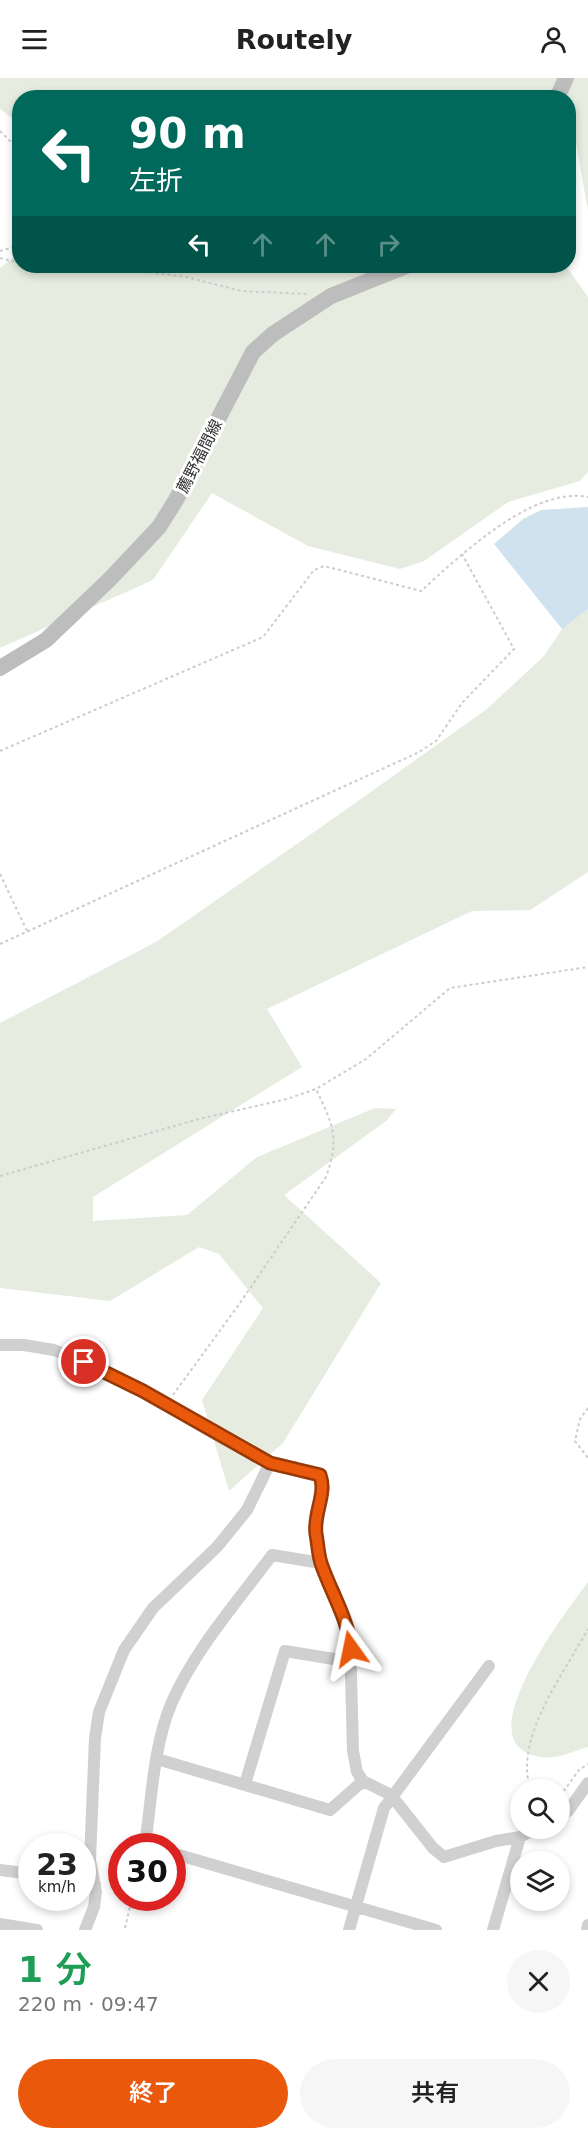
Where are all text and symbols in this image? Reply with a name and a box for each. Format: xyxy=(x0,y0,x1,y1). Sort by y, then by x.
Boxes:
icon: menu xyxy=(18,23,51,56)
icon: person xyxy=(537,23,570,56)
text: Routely xyxy=(236,24,352,55)
text: 90 m xyxy=(129,109,246,158)
icon: left xyxy=(30,114,108,192)
text: 左折 xyxy=(129,165,183,196)
icon: left xyxy=(183,228,216,261)
icon: ahead xyxy=(246,228,279,261)
icon: ahead xyxy=(309,228,342,261)
icon: right xyxy=(372,228,405,261)
street label: 薦野福間線 xyxy=(173,416,226,496)
pin xyxy=(58,1336,109,1387)
icon: arrive xyxy=(67,1345,100,1378)
position arrow xyxy=(319,1617,383,1681)
map controls xyxy=(510,1779,570,1911)
button: search xyxy=(510,1779,570,1839)
speed limit sign: 30 xyxy=(108,1833,186,1911)
text: 23 xyxy=(36,1847,78,1882)
button: layers xyxy=(510,1851,570,1911)
text: km/h xyxy=(38,1878,76,1896)
text: 1 分 xyxy=(18,1949,92,1990)
button: close xyxy=(507,1950,570,2013)
text: 220 m · 09:47 xyxy=(18,1992,159,2016)
button: 終了 xyxy=(18,2059,288,2128)
button: 共有 xyxy=(300,2059,570,2128)

